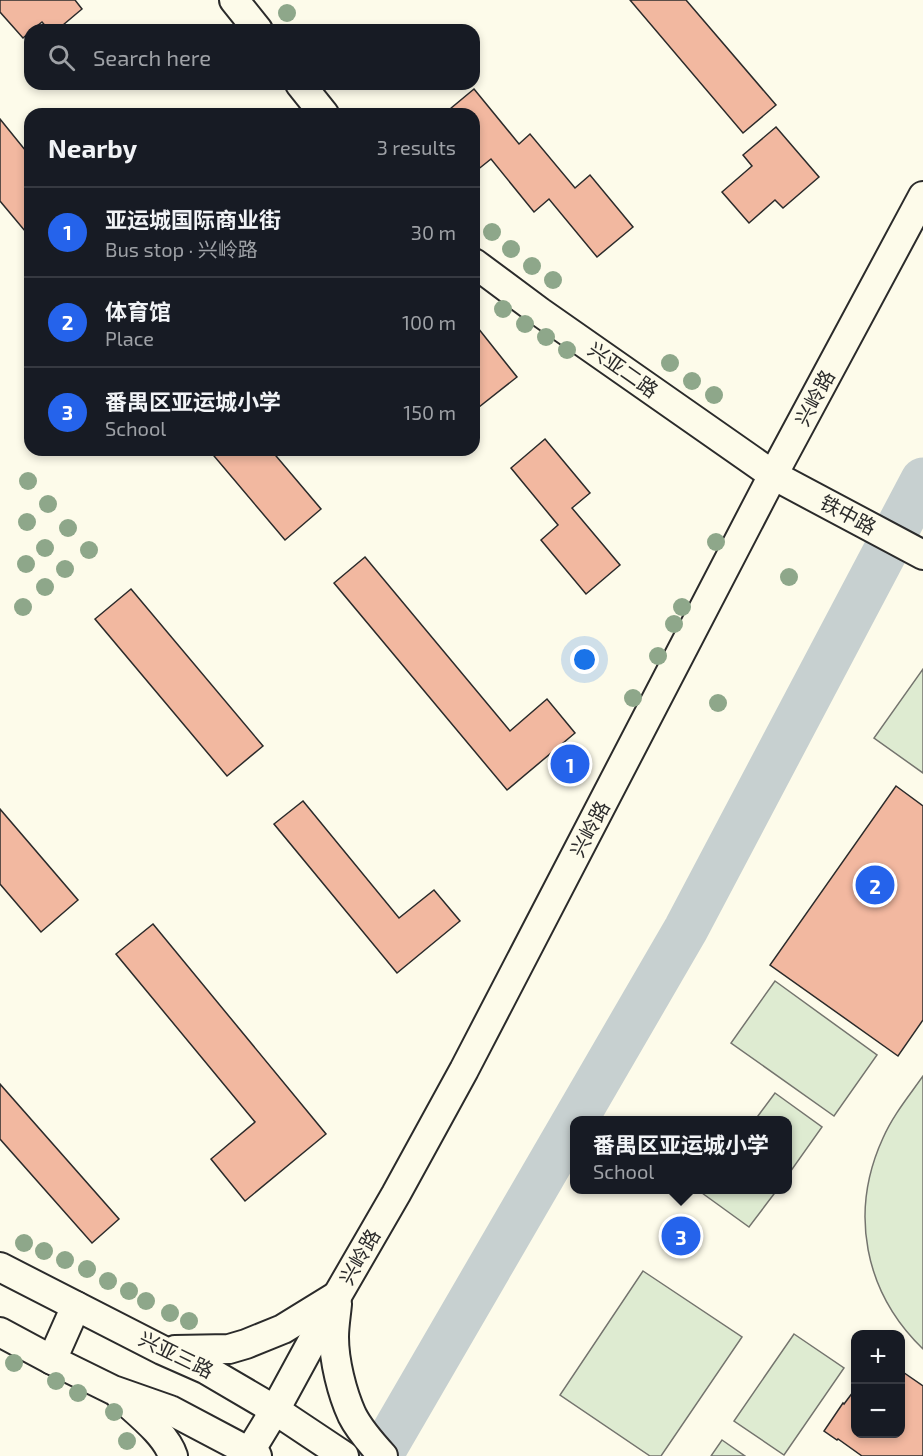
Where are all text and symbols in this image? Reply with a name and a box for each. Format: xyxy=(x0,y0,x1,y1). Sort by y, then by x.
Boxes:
search box xyxy=(24,24,480,90)
icon: search xyxy=(45,41,78,74)
text: Search here xyxy=(93,44,211,70)
text: Nearby xyxy=(48,132,137,163)
text: 3 results xyxy=(377,135,456,159)
text: 亚运城国际商业街 xyxy=(105,206,281,232)
text: 1 xyxy=(63,220,72,244)
text: 30 m xyxy=(411,220,456,244)
text: Bus stop · 兴岭路 xyxy=(105,237,258,261)
text: 体育馆 xyxy=(105,298,171,324)
text: 2 xyxy=(62,310,73,334)
text: 100 m xyxy=(402,310,456,334)
text: Place xyxy=(105,326,154,350)
street label: 兴亚二路 xyxy=(584,336,663,402)
street label: 兴岭路 xyxy=(789,365,839,430)
text: 番禺区亚运城小学 xyxy=(105,388,281,414)
text: 3 xyxy=(62,400,73,424)
text: 150 m xyxy=(403,400,456,424)
text: School xyxy=(105,416,166,440)
street label: 铁中路 xyxy=(816,489,881,539)
your location xyxy=(570,645,599,674)
pin: 1 xyxy=(550,742,590,786)
street label: 兴岭路 xyxy=(564,796,614,861)
pin: 2 xyxy=(856,862,894,908)
popup xyxy=(570,1116,792,1194)
text: 番禺区亚运城小学 xyxy=(593,1131,769,1157)
text: School xyxy=(593,1159,654,1183)
pin: 3 xyxy=(662,1214,700,1258)
street label: 兴岭路 xyxy=(334,1225,385,1288)
street label: 兴亚三路 xyxy=(135,1326,218,1382)
map controls xyxy=(851,1330,905,1438)
button: + xyxy=(851,1330,905,1384)
button: − xyxy=(851,1384,905,1438)

